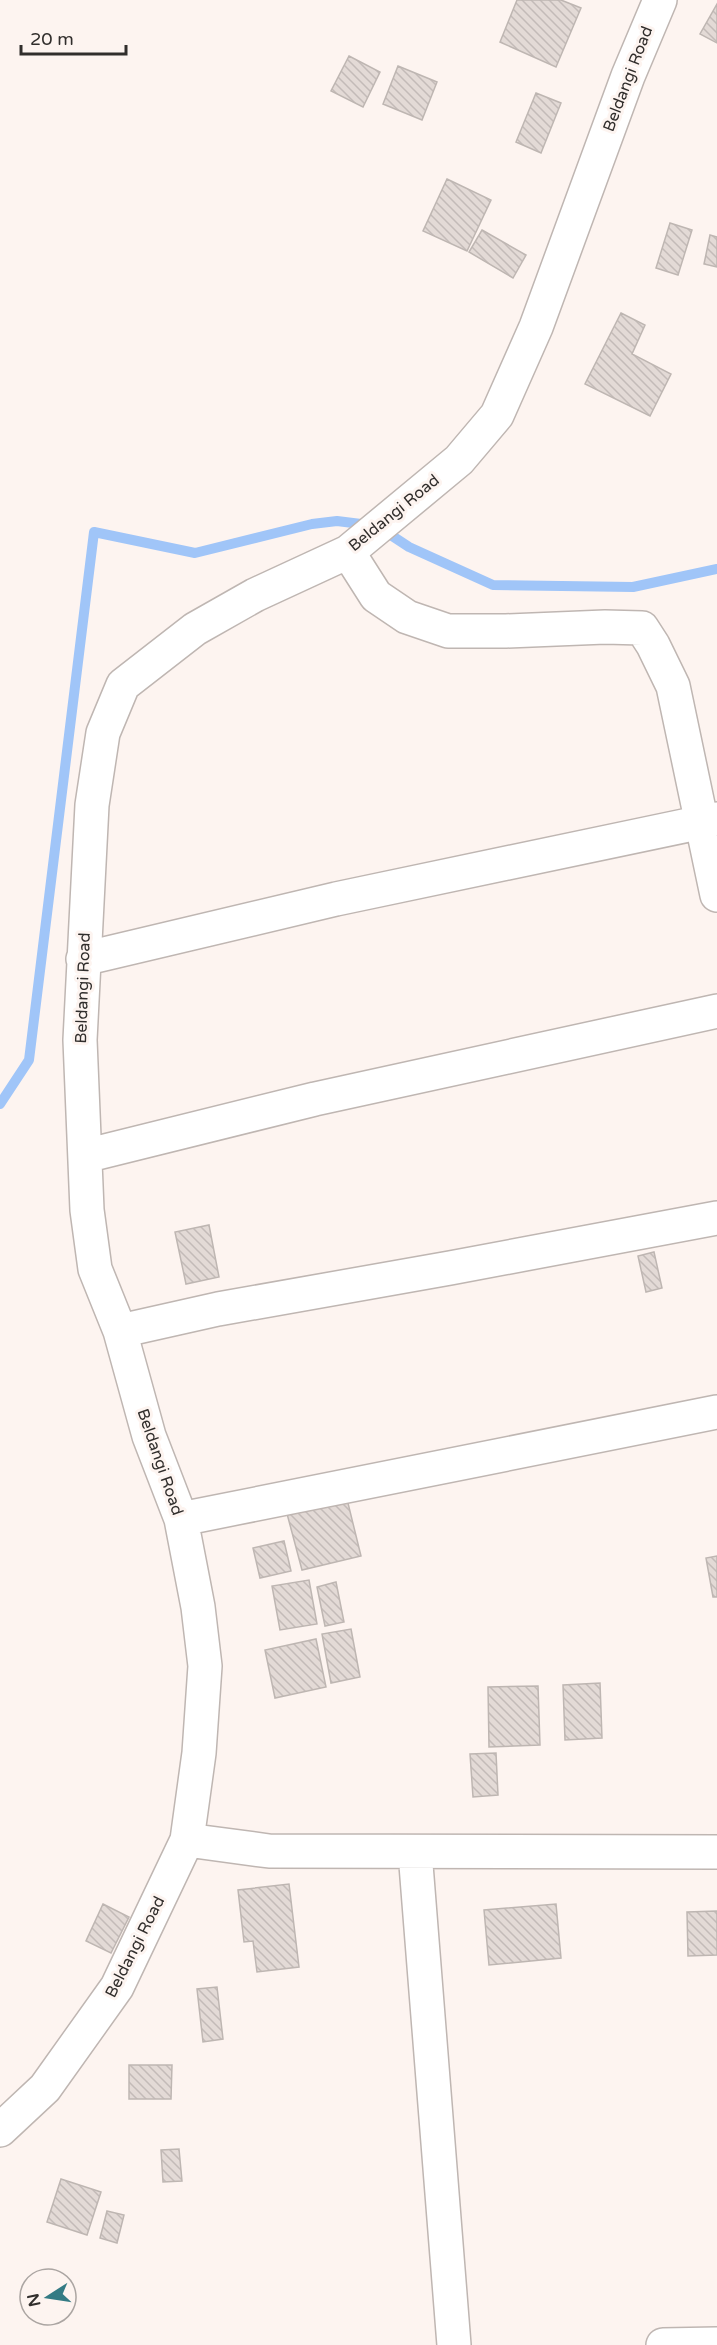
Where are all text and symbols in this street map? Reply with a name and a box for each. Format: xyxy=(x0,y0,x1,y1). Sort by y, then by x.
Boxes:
scale bar xyxy=(21,18,126,56)
street label: Beldangi Road xyxy=(599,23,657,135)
text: 20 m xyxy=(30,28,74,50)
street label: Beldangi Road xyxy=(344,470,444,556)
street label: Beldangi Road xyxy=(71,932,95,1044)
street label: Beldangi Road xyxy=(132,1406,188,1518)
street label: Beldangi Road xyxy=(101,1893,169,2001)
north arrow xyxy=(18,2267,78,2327)
text: N xyxy=(23,2292,45,2308)

